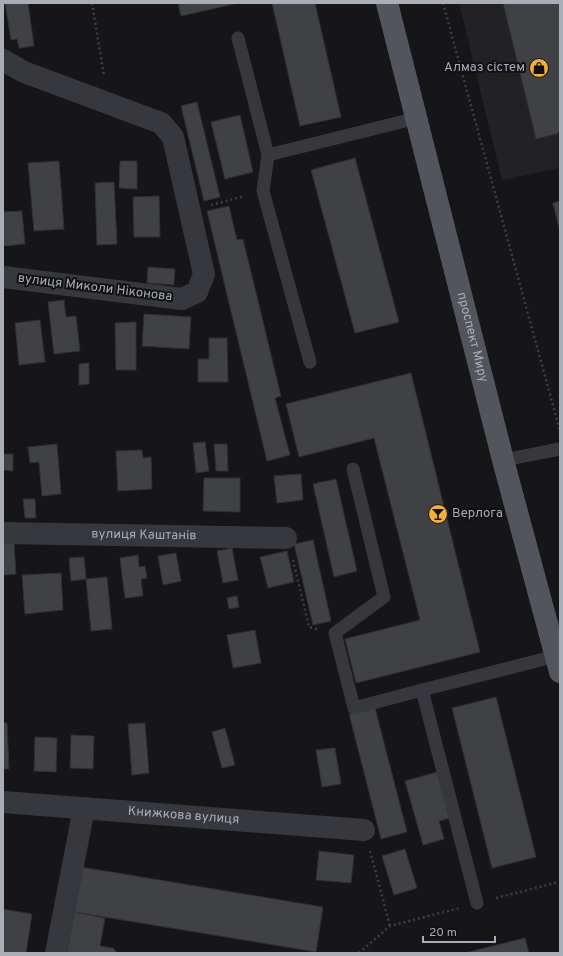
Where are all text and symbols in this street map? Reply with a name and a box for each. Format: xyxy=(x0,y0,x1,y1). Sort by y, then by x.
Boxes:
shop icon: Алмаз сістем xyxy=(528,57,550,79)
place label: Алмаз сістем xyxy=(444,60,525,76)
street label: вулиця Миколи Ніконова xyxy=(17,271,173,305)
street label: проспект Миру xyxy=(453,291,491,384)
bar icon: Beрлога xyxy=(427,503,449,525)
place label: Beрлога xyxy=(452,506,503,522)
street label: вулиця Каштанів xyxy=(91,527,197,544)
street label: Книжкова вулиця xyxy=(127,804,240,828)
scale bar xyxy=(423,918,495,944)
text: 20 m xyxy=(429,925,457,941)

